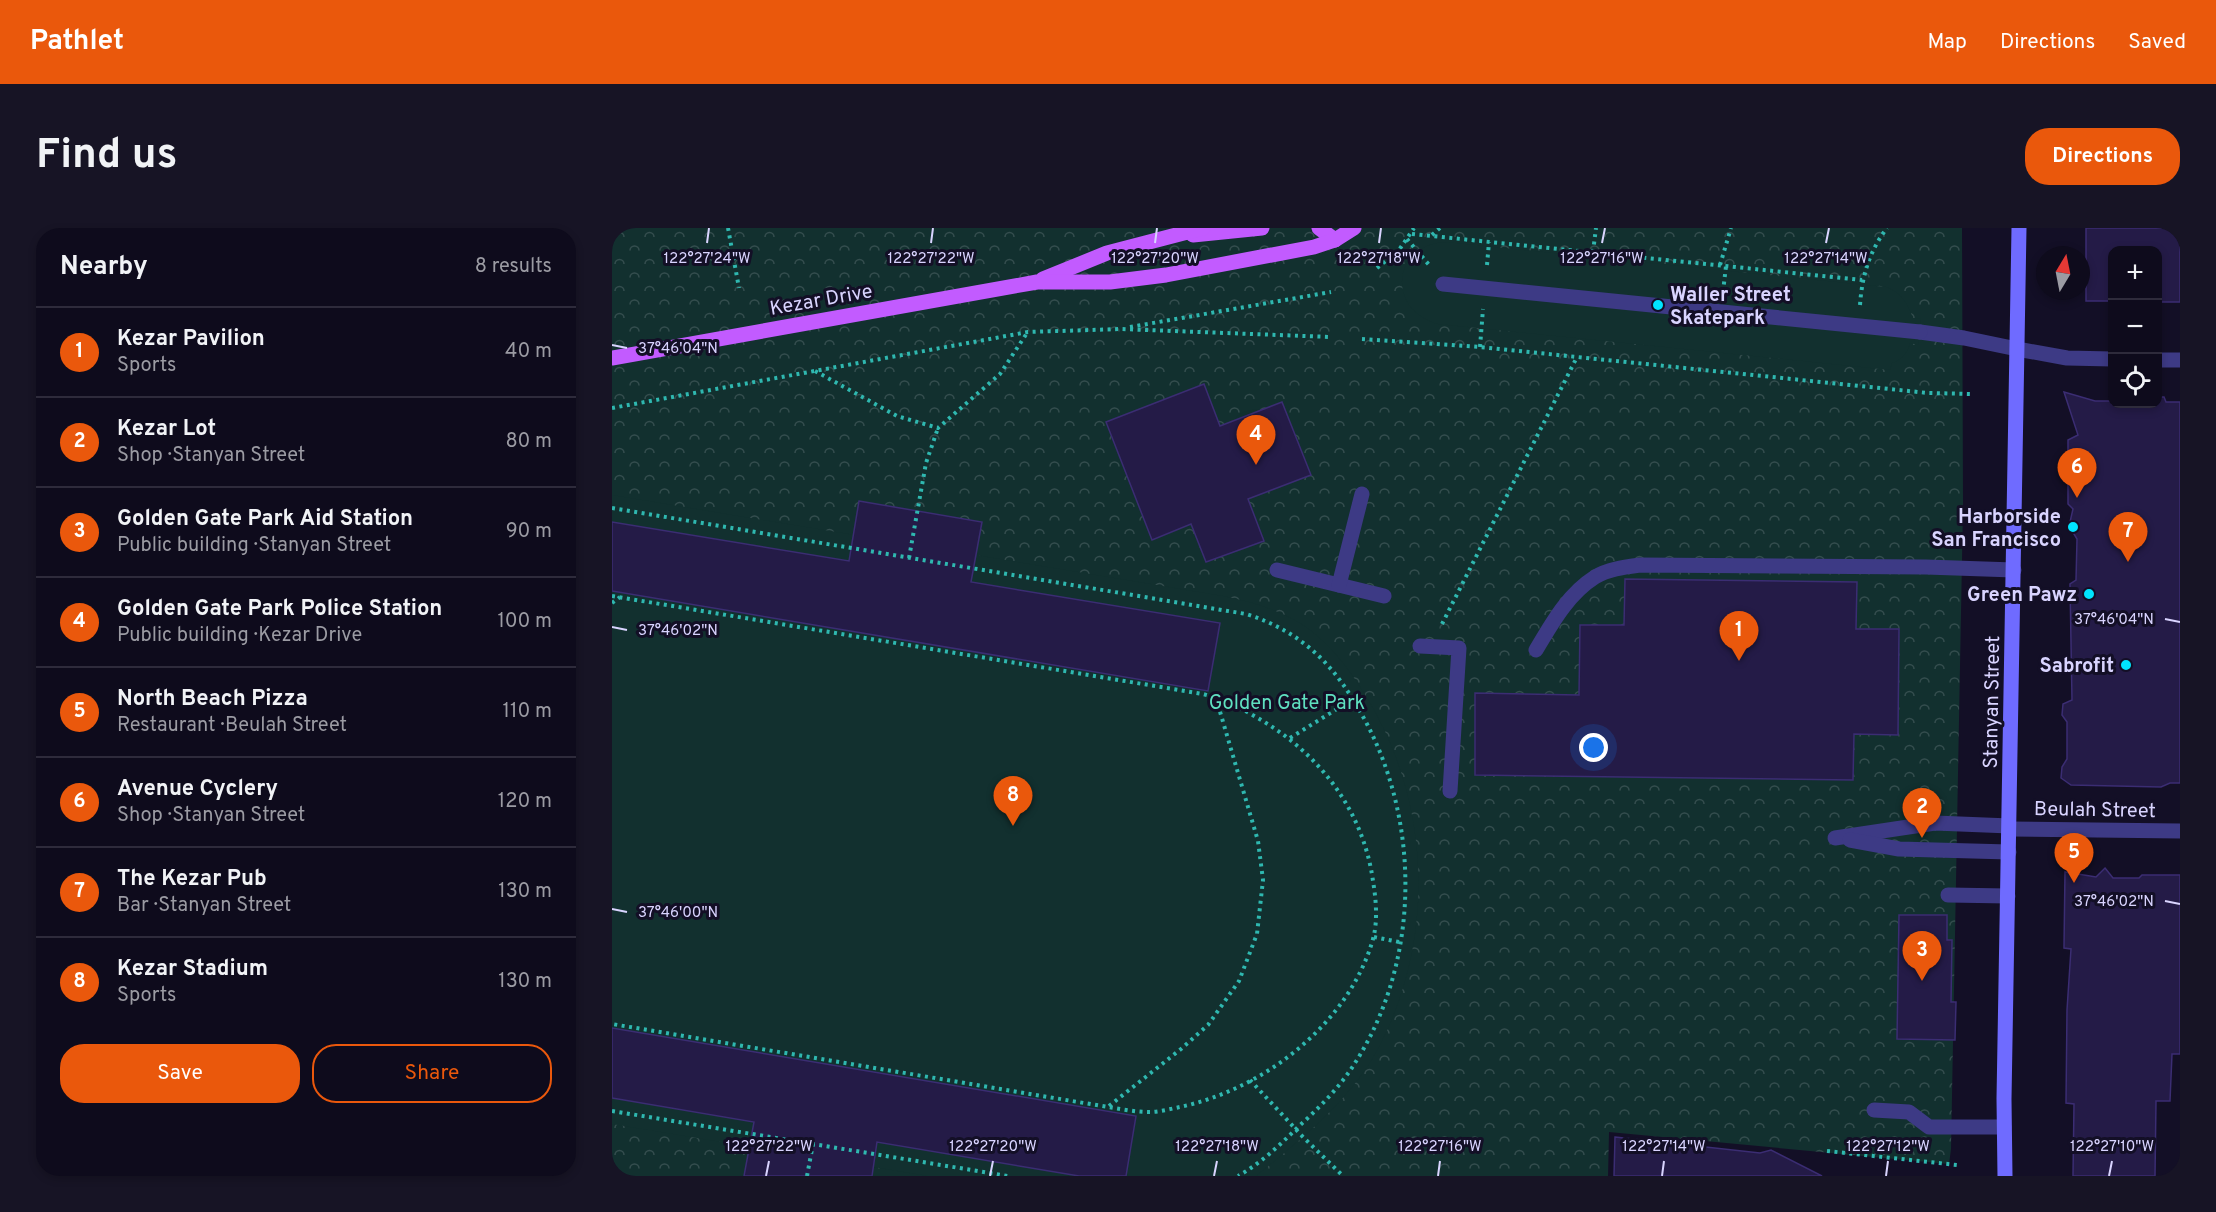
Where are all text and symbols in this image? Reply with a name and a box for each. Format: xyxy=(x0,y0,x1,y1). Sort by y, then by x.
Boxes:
text: Pathlet xyxy=(30,24,124,60)
text: Map xyxy=(1927,29,1967,56)
text: Directions xyxy=(2000,29,2095,56)
text: Saved xyxy=(2128,29,2186,56)
button: Directions xyxy=(2025,128,2180,185)
text: Find us xyxy=(36,130,177,183)
north arrow xyxy=(2036,246,2090,300)
map controls xyxy=(2108,246,2162,408)
button: + xyxy=(2108,246,2162,300)
text: 122°27'24"W xyxy=(663,250,751,269)
text: 122°27'22"W xyxy=(887,250,975,269)
text: 122°27'20"W xyxy=(1111,250,1199,269)
text: 122°27'18"W xyxy=(1337,250,1421,269)
text: 122°27'16"W xyxy=(1560,250,1644,269)
text: 122°27'14"W xyxy=(1784,250,1868,269)
text: Nearby xyxy=(60,251,148,284)
text: 8 results xyxy=(475,254,552,280)
street label: Kezar Drive xyxy=(768,279,875,323)
place label: Waller Street Skatepark xyxy=(1670,283,1791,332)
marker: Waller Street Skatepark xyxy=(1651,298,1665,312)
button: − xyxy=(2108,300,2162,354)
text: Kezar Pavilion xyxy=(117,326,265,353)
text: 1 xyxy=(76,339,84,365)
text: 40 m xyxy=(505,339,552,365)
text: 37°46'04"N xyxy=(638,340,718,359)
text: Sports xyxy=(117,353,177,379)
button: locate xyxy=(2108,354,2162,408)
text: Kezar Lot xyxy=(117,416,216,443)
pin: 4 xyxy=(1236,416,1276,465)
text: 2 xyxy=(73,429,86,455)
text: 80 m xyxy=(506,429,552,455)
text: Shop · Stanyan Street xyxy=(117,443,305,469)
pin: 6 xyxy=(2058,448,2096,498)
place label: Harborside San Francisco xyxy=(1931,505,2061,554)
text: Golden Gate Park Aid Station xyxy=(117,506,413,533)
pin: 7 xyxy=(2108,512,2148,562)
text: 3 xyxy=(74,519,86,545)
text: 90 m xyxy=(506,519,552,545)
marker: Harborside San Francisco xyxy=(2066,520,2080,534)
text: Public building · Stanyan Street xyxy=(117,533,391,559)
place label: Green Pawz xyxy=(1967,583,2077,609)
marker: Green Pawz xyxy=(2082,587,2096,601)
text: Golden Gate Park Police Station xyxy=(117,596,442,623)
text: 4 xyxy=(73,609,86,635)
text: 100 m xyxy=(497,609,552,635)
text: 37°46'04"N xyxy=(2074,611,2154,630)
pin: 1 xyxy=(1720,612,1758,661)
text: 37°46'02"N xyxy=(638,622,718,641)
text: Public building · Kezar Drive xyxy=(117,623,362,649)
street label: Stanyan Street xyxy=(1979,635,2007,769)
place label: Sabrofit xyxy=(2040,654,2114,680)
marker: Sabrofit xyxy=(2119,658,2133,672)
text: North Beach Pizza xyxy=(117,686,308,713)
park label: Golden Gate Park xyxy=(1209,691,1365,717)
text: 5 xyxy=(73,699,86,725)
text: 110 m xyxy=(503,699,552,725)
text: Restaurant · Beulah Street xyxy=(117,713,347,739)
your location xyxy=(1579,733,1608,762)
text: Avenue Cyclery xyxy=(117,776,278,803)
pin: 8 xyxy=(994,776,1032,826)
pin: 2 xyxy=(1902,788,1942,838)
text: 6 xyxy=(73,789,86,815)
text: 120 m xyxy=(498,789,552,815)
street label: Beulah Street xyxy=(2034,797,2156,825)
text: Shop · Stanyan Street xyxy=(117,803,305,829)
pin: 5 xyxy=(2054,834,2094,883)
text: The Kezar Pub xyxy=(117,866,267,893)
text: 7 xyxy=(74,879,85,905)
text: 130 m xyxy=(498,879,552,905)
text: Bar · Stanyan Street xyxy=(117,893,291,919)
text: 37°46'02"N xyxy=(2074,893,2154,912)
text: 37°46'00"N xyxy=(638,904,718,923)
pin: 3 xyxy=(1902,932,1942,981)
text: Kezar Stadium xyxy=(117,956,268,983)
text: 8 xyxy=(73,969,86,995)
text: 130 m xyxy=(498,969,552,995)
text: Sports xyxy=(117,983,177,1009)
button: Save xyxy=(60,1044,300,1103)
button: Share xyxy=(312,1044,552,1103)
text: 122°27'22"W xyxy=(725,1138,813,1157)
text: 122°27'20"W xyxy=(949,1138,1037,1157)
text: 122°27'18"W xyxy=(1175,1138,1259,1157)
text: 122°27'16"W xyxy=(1398,1138,1482,1157)
text: 122°27'14"W xyxy=(1622,1138,1706,1157)
text: 122°27'12"W xyxy=(1846,1138,1930,1157)
text: 122°27'10"W xyxy=(2070,1138,2154,1157)

